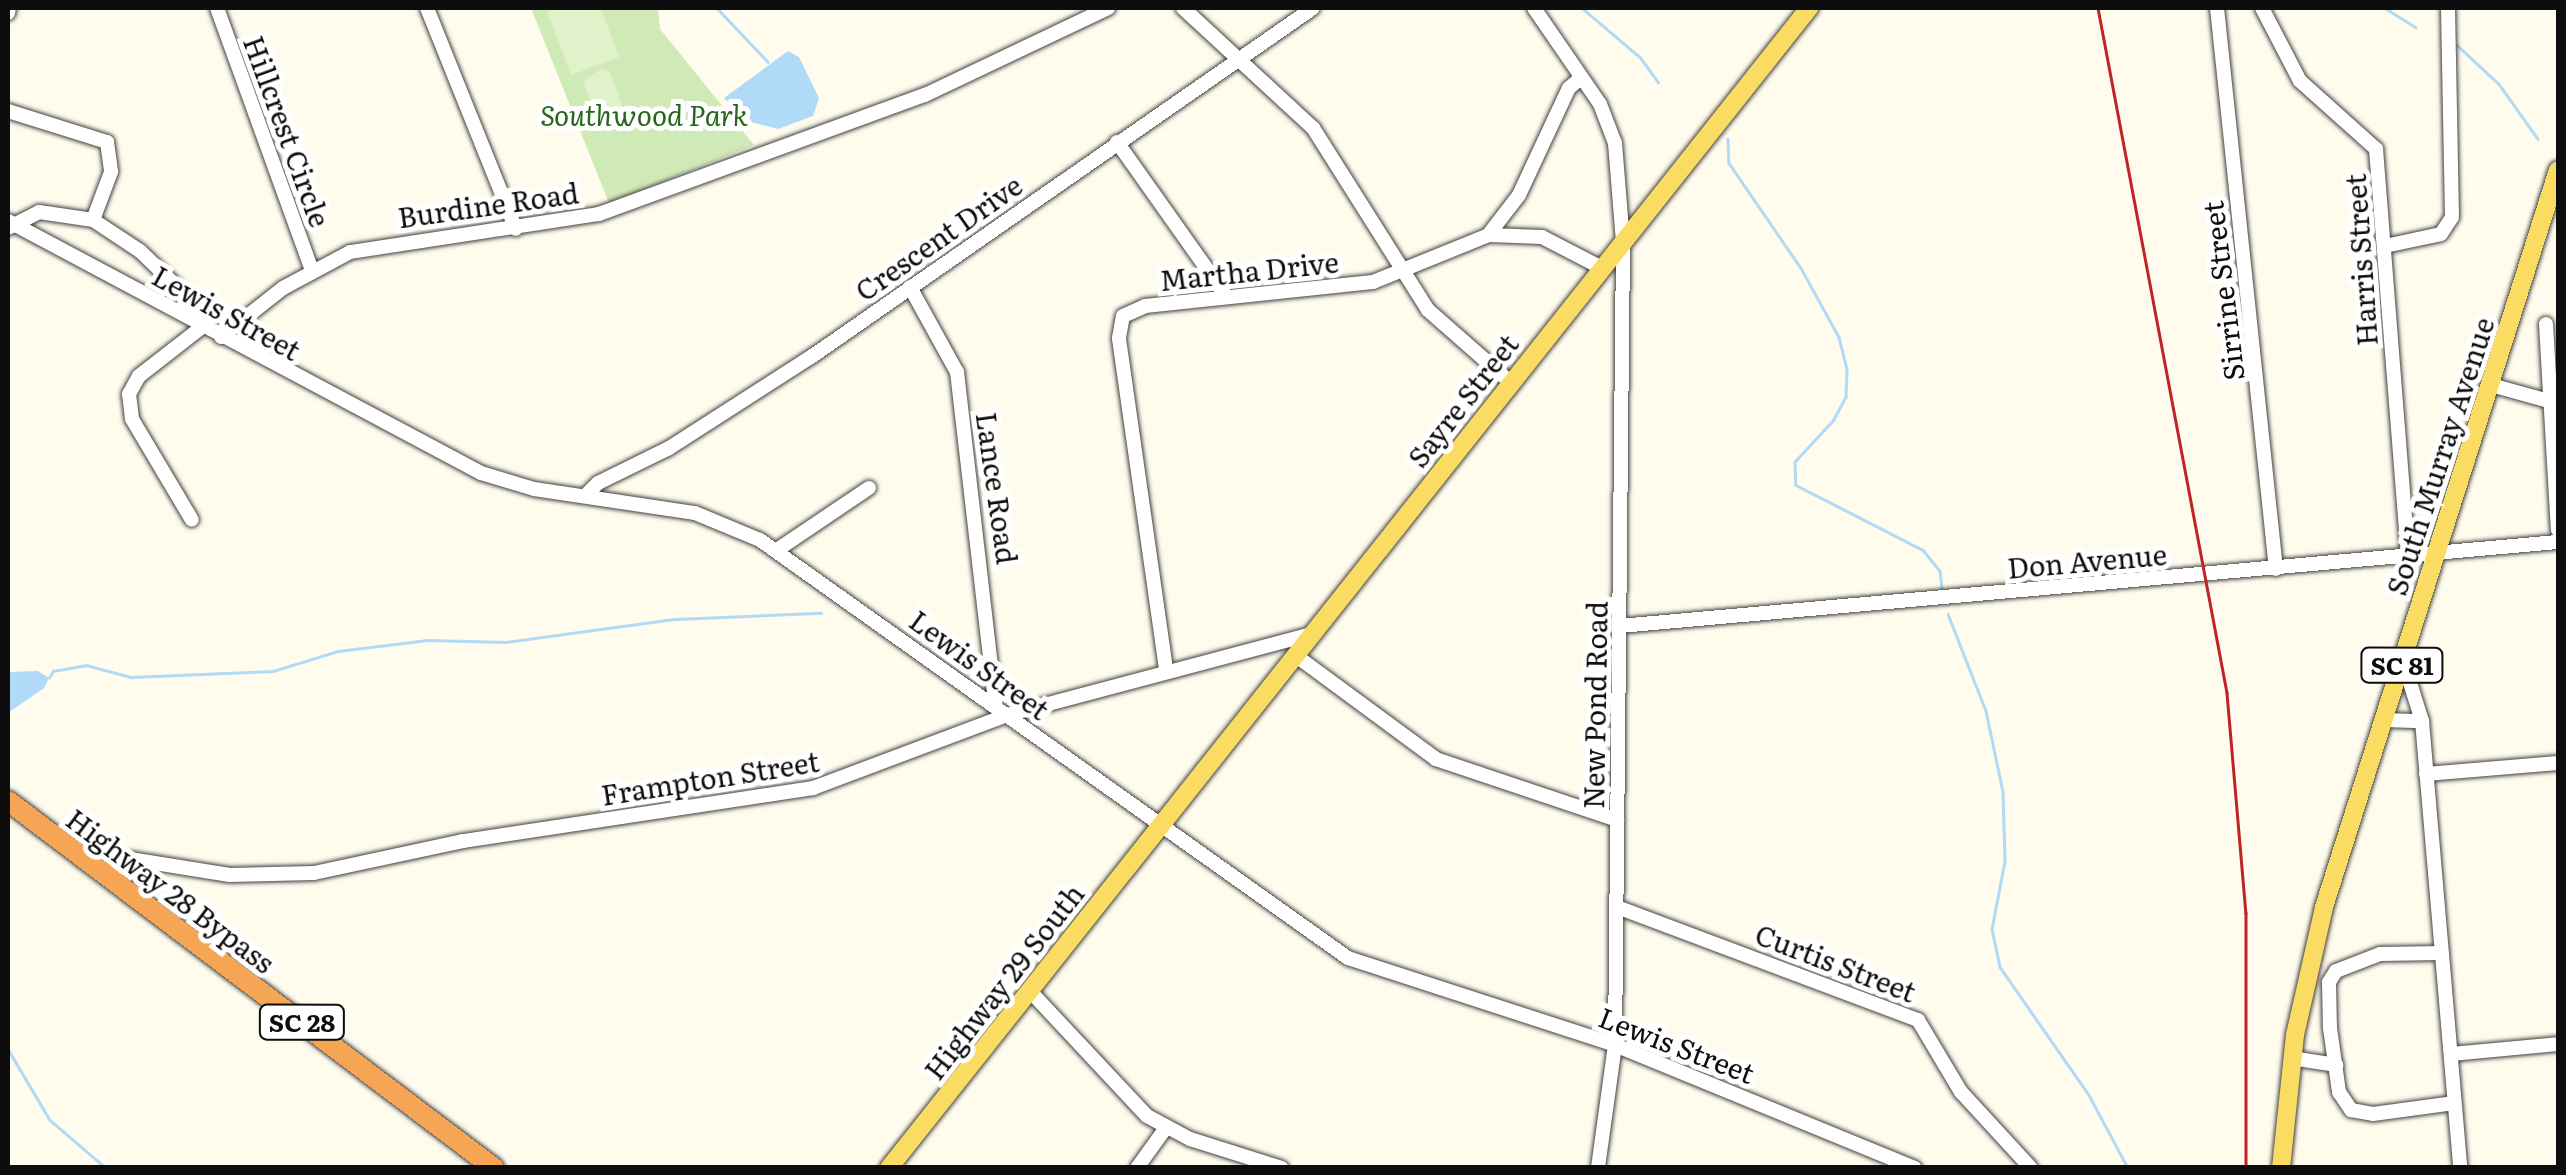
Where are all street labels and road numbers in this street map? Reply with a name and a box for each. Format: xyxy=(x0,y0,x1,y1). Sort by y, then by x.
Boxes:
street label: Hillcrest Circle xyxy=(238,31,338,231)
street label: Crescent Drive xyxy=(848,167,1028,307)
street label: Harris Street xyxy=(2337,173,2383,347)
street label: Burdine Road xyxy=(396,175,580,233)
street label: Sirrine Street xyxy=(2194,199,2250,383)
street label: Martha Drive xyxy=(1158,244,1340,296)
street label: Lewis Street xyxy=(147,258,307,366)
street label: South Murray Avenue xyxy=(2378,313,2500,599)
street label: Sayre Street xyxy=(1400,327,1524,473)
street label: Lance Road xyxy=(971,410,1025,566)
street label: Don Avenue xyxy=(2006,536,2168,584)
street label: New Pond Road xyxy=(1575,601,1613,809)
street label: Lewis Street xyxy=(904,602,1056,726)
road number: SC 81 xyxy=(2360,645,2444,685)
street label: Frampton Street xyxy=(599,743,821,811)
street label: Highway 28 Bypass xyxy=(60,801,282,979)
street label: Highway 29 South xyxy=(916,876,1090,1086)
street label: Curtis Street xyxy=(1751,916,1921,1008)
street label: Lewis Street xyxy=(1594,999,1760,1089)
road number: SC 28 xyxy=(257,1002,347,1042)

